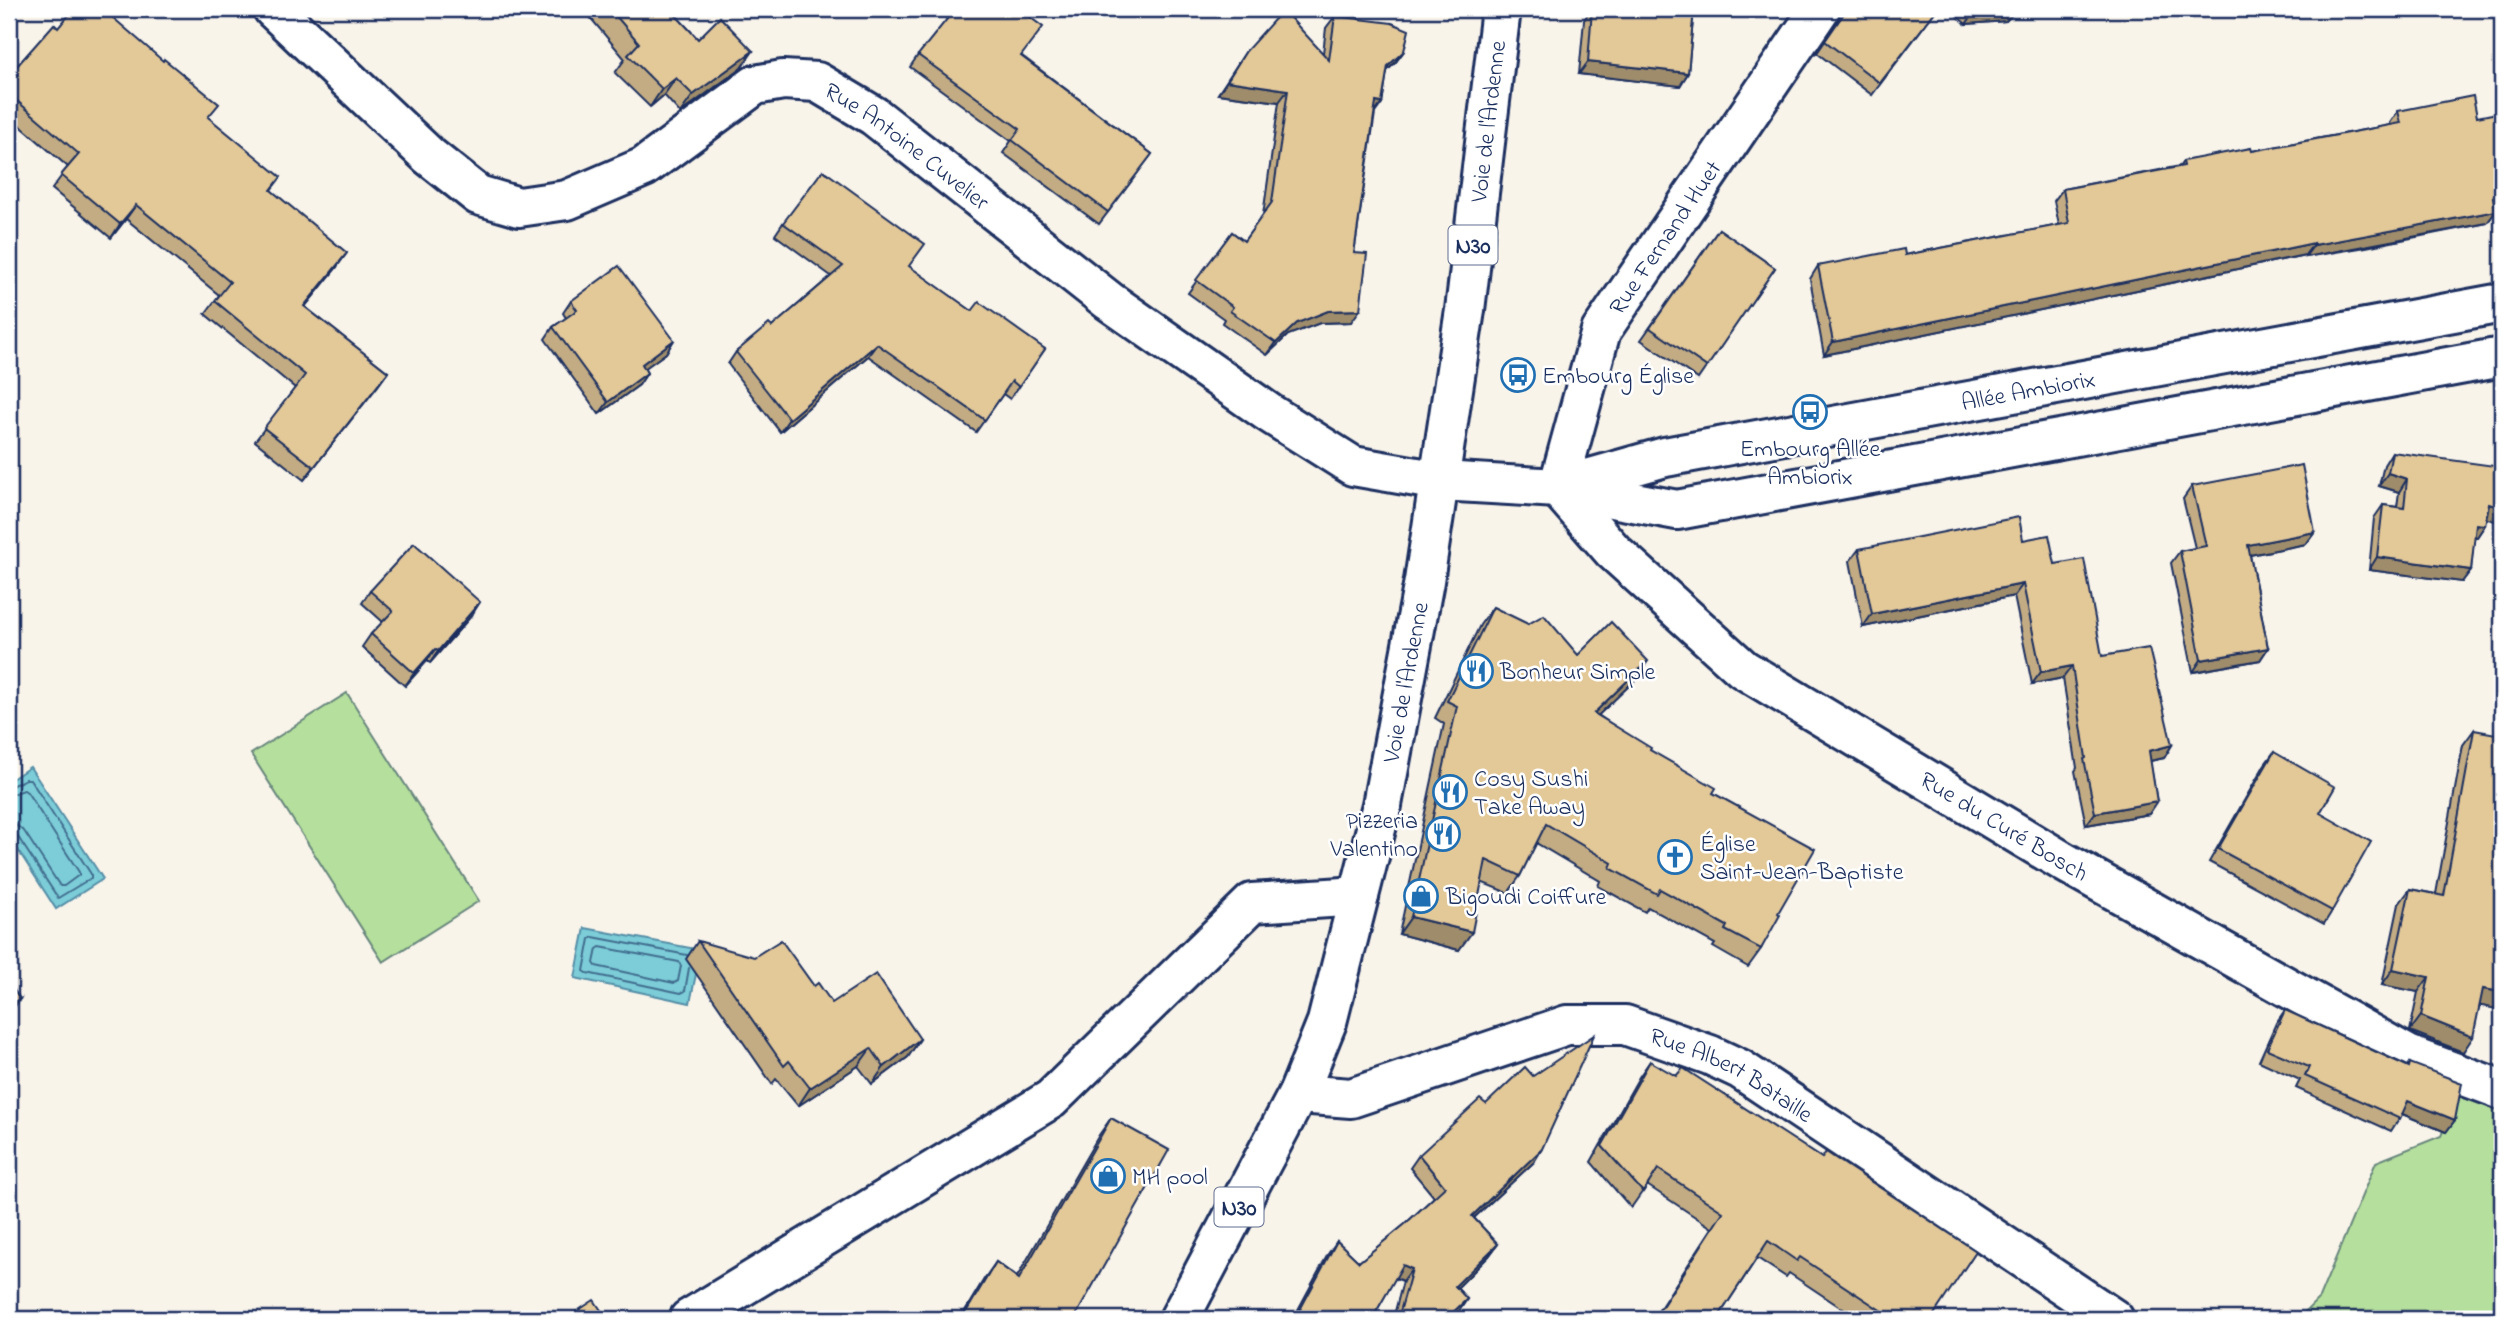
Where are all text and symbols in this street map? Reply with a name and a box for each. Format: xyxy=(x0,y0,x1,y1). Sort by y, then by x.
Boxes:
street label: Voie de l'Ardenne xyxy=(1463,39,1517,205)
street label: Rue Antoine Cuvelier xyxy=(817,75,996,221)
street label: Rue Fernand Huet xyxy=(1602,154,1732,323)
road number: N30 xyxy=(1448,226,1498,264)
bus stop icon: Embourg Église xyxy=(1499,356,1537,394)
place label: Embourg Église xyxy=(1542,360,1694,395)
street label: Allée Ambiorix xyxy=(1958,363,2098,422)
bus stop icon: Embourg Allée Ambiorix xyxy=(1791,393,1829,431)
place label: Embourg Allée Ambiorix xyxy=(1740,433,1881,496)
street label: Voie de l'Ardenne xyxy=(1375,599,1440,767)
restaurant icon: Bonheur Simple xyxy=(1457,652,1495,690)
place label: Bonheur Simple xyxy=(1499,656,1655,691)
place label: Cosy Sushi Take Away xyxy=(1474,763,1588,827)
street label: Rue du Curé Bosch xyxy=(1912,764,2094,892)
restaurant icon: Cosy Sushi Take Away xyxy=(1431,773,1469,811)
place label: Pizzeria Valentino xyxy=(1329,805,1418,868)
restaurant icon: Pizzeria Valentino xyxy=(1424,815,1462,853)
place label: Église Saint-Jean-Baptiste xyxy=(1700,828,1904,891)
church icon: Église Saint-Jean-Baptiste xyxy=(1656,838,1694,876)
shop icon: Bigoudi Coiffure xyxy=(1402,877,1440,915)
place label: Bigoudi Coiffure xyxy=(1445,881,1607,916)
street label: Rue Albert Bataille xyxy=(1644,1020,1819,1133)
shop icon: MH pool xyxy=(1089,1157,1127,1195)
place label: MH pool xyxy=(1132,1161,1208,1196)
road number: N30 xyxy=(1214,1188,1264,1226)

